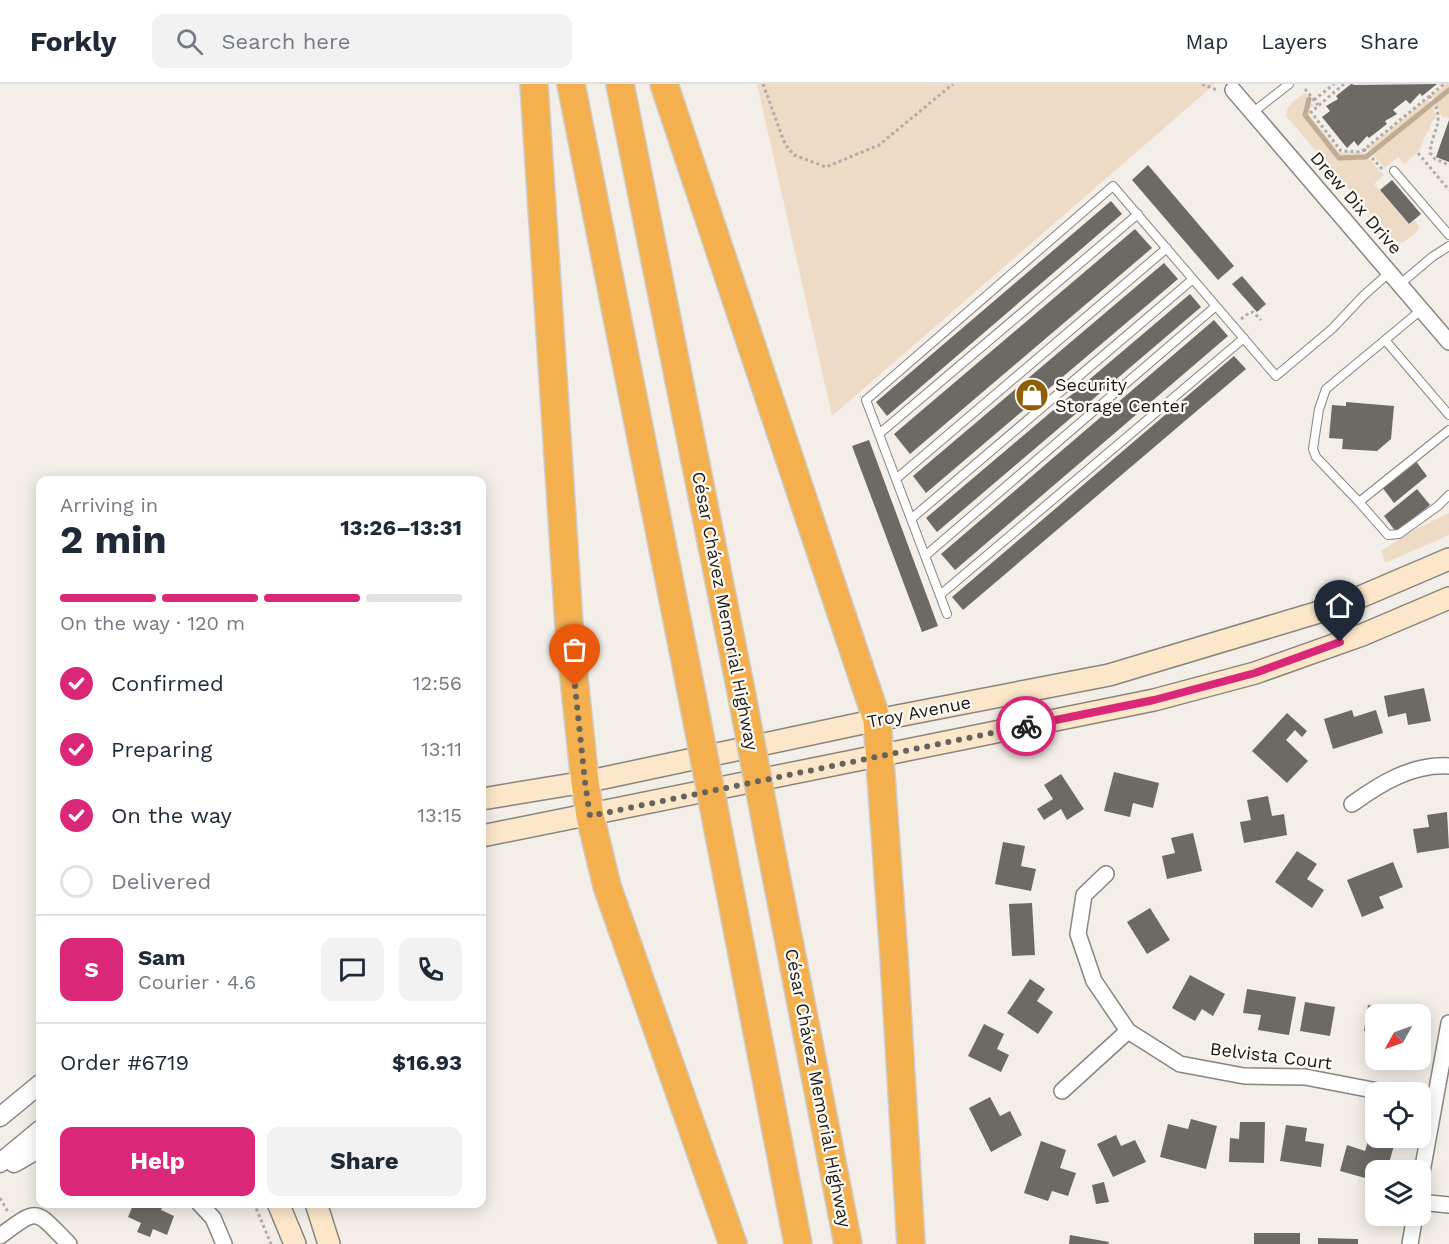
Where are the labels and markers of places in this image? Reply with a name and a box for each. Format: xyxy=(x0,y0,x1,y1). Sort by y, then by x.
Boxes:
place label: Security Storage Center xyxy=(1055,374,1187,416)
shop icon: Security Storage Center xyxy=(1014,377,1050,413)
pin xyxy=(1314,580,1365,642)
pin xyxy=(549,624,600,686)

